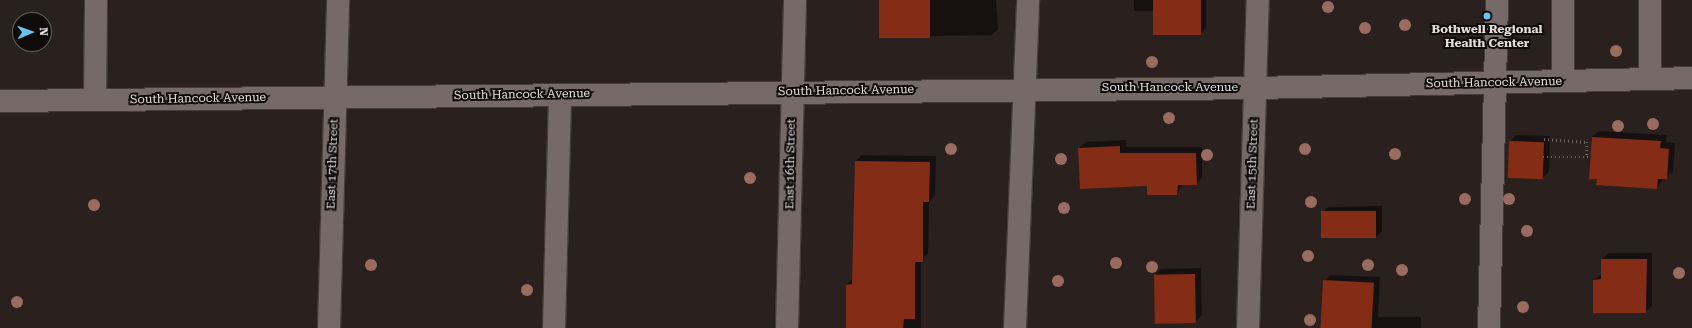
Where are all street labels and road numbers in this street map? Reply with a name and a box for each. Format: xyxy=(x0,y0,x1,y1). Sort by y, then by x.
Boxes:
street label: South Hancock Avenue xyxy=(1426,75,1562,91)
street label: South Hancock Avenue xyxy=(1102,81,1238,95)
street label: South Hancock Avenue xyxy=(778,83,914,99)
street label: South Hancock Avenue xyxy=(454,87,590,103)
street label: South Hancock Avenue xyxy=(130,91,266,107)
street label: East 17th Street xyxy=(324,118,342,210)
street label: East 15th Street xyxy=(1244,118,1262,210)
street label: East 16th Street xyxy=(783,119,799,209)

